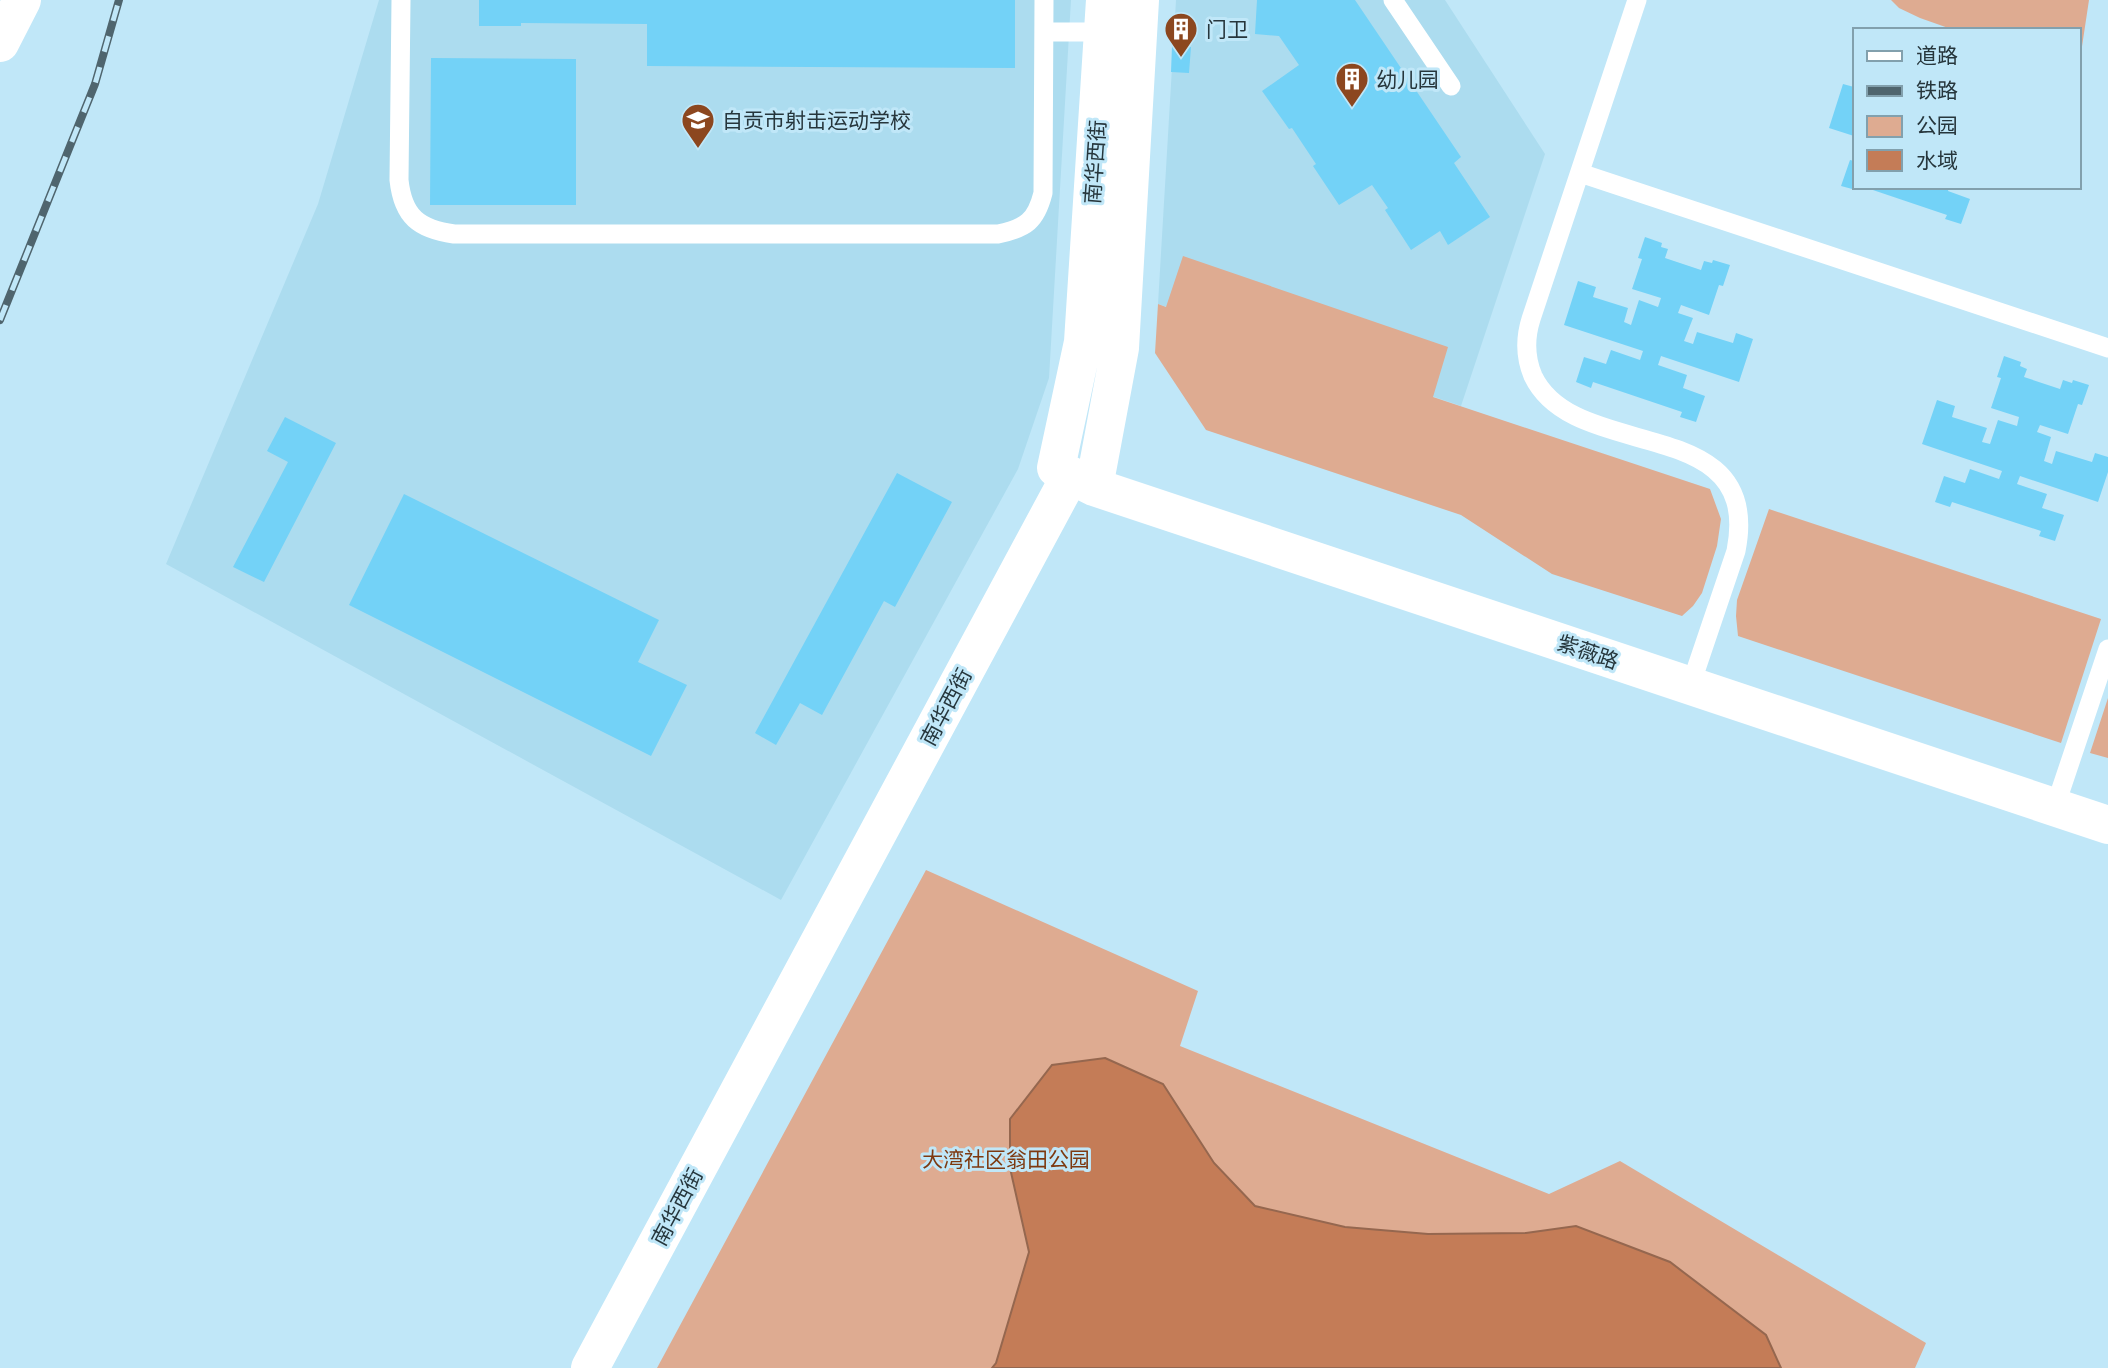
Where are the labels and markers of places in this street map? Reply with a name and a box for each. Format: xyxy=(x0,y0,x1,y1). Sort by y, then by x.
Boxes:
building icon: 门卫 xyxy=(1162,10,1200,59)
place label: 门卫 xyxy=(1206,17,1248,42)
building icon: 幼儿园 xyxy=(1333,60,1371,109)
place label: 幼儿园 xyxy=(1376,67,1439,92)
school or university icon: 自贡市射击运动学校 xyxy=(679,101,717,150)
place label: 自贡市射击运动学校 xyxy=(722,108,911,133)

